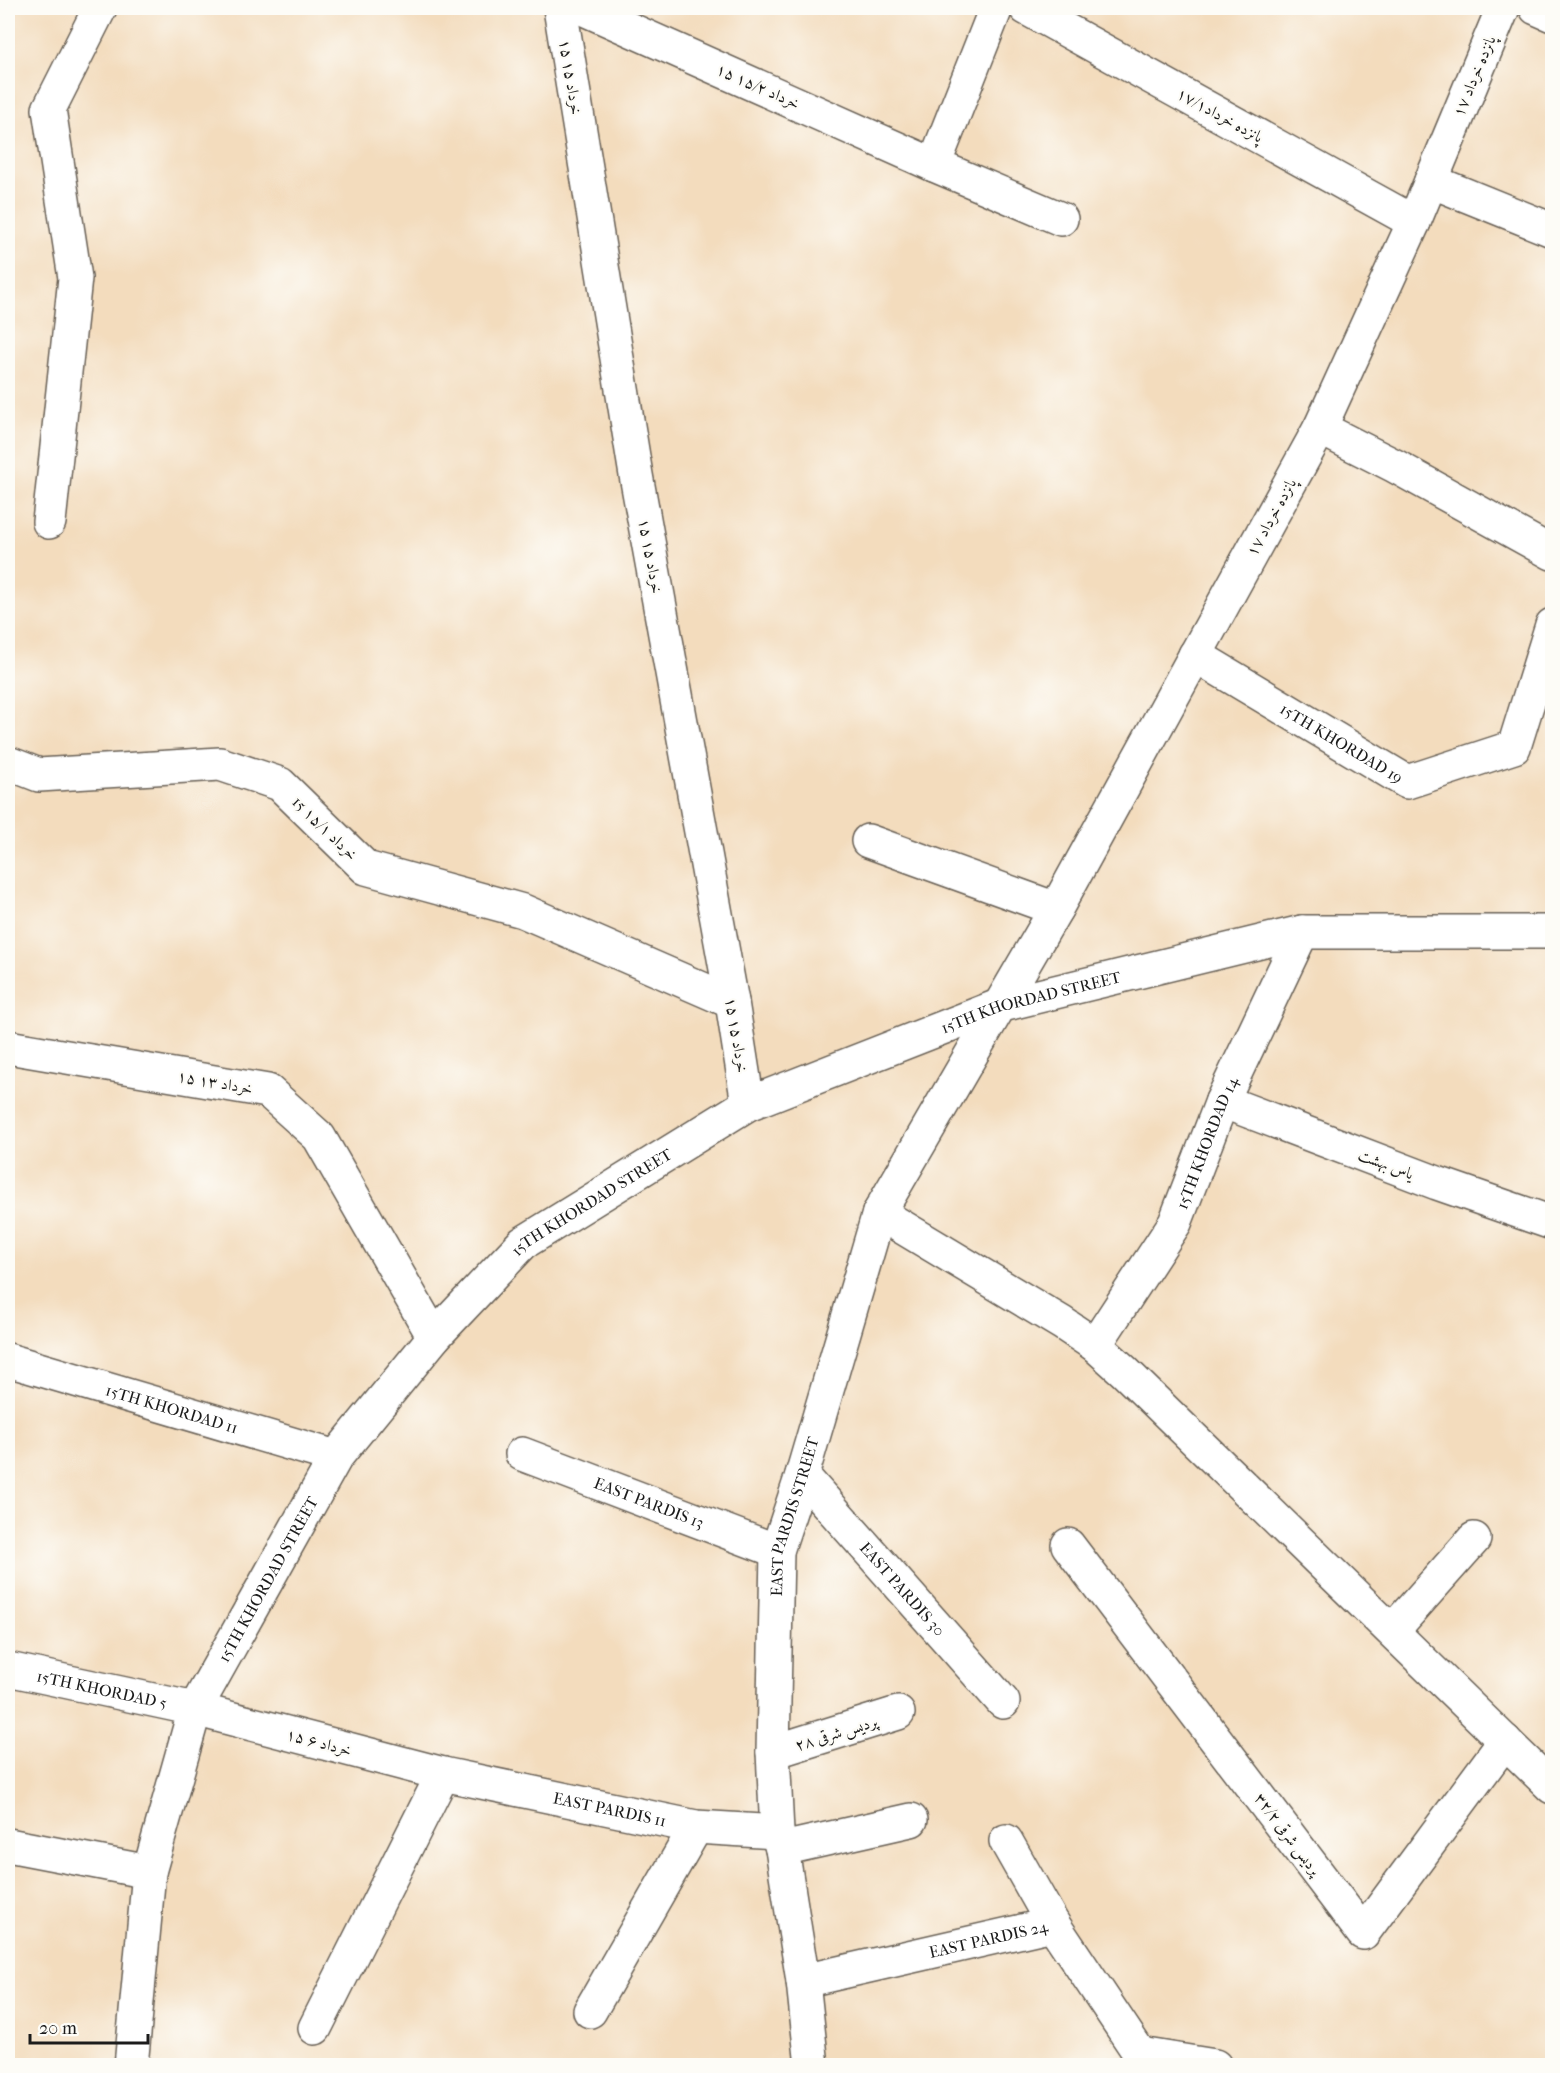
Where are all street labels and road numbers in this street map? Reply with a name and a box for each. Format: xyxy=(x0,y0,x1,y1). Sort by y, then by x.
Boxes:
street label: پانزده خرداد ۱۷ xyxy=(1448,32,1502,120)
street label: ۱۵ خرداد ۱۵ xyxy=(555,38,586,116)
street label: ۱۵ خرداد ۱۵/۲ xyxy=(713,59,803,114)
street label: پانزده خرداد۱۷/۱ xyxy=(1173,83,1267,149)
street label: پانزده خرداد ۱۷ xyxy=(1242,474,1302,560)
street label: ۱۵ خرداد ۱۵ xyxy=(634,517,667,595)
street label: 15TH KHORDAD 19 xyxy=(1277,699,1406,787)
street label: 15 خرداد ۱۵/۱ xyxy=(288,792,362,865)
street label: 15TH KHORDAD STREET xyxy=(938,967,1123,1037)
street label: ۱۵ خرداد ۱۵ xyxy=(721,996,752,1074)
street label: ۱۵ خرداد ۱۳ xyxy=(176,1066,254,1099)
street label: 15TH KHORDAD 14 xyxy=(1172,1073,1242,1212)
street label: 15TH KHORDAD STREET xyxy=(507,1144,675,1259)
street label: یاس بهشت xyxy=(1355,1145,1417,1184)
street label: 15TH KHORDAD 11 xyxy=(104,1380,240,1437)
street label: EAST PARDIS STREET xyxy=(767,1434,822,1597)
street label: EAST PARDIS 13 xyxy=(592,1473,707,1532)
street label: 15TH KHORDAD STREET xyxy=(214,1493,322,1665)
street label: EAST PARDIS 30 xyxy=(856,1538,949,1640)
street label: 15TH KHORDAD 5 xyxy=(35,1666,169,1712)
street label: پردیس شرقی ۲۸ xyxy=(793,1711,882,1755)
street label: ۱۵ خرداد ۶ xyxy=(284,1724,354,1761)
street label: EAST PARDIS 11 xyxy=(551,1788,668,1830)
street label: پردیس شرقی ۳۲/۲ xyxy=(1250,1789,1326,1881)
street label: EAST PARDIS 24 xyxy=(927,1916,1050,1962)

